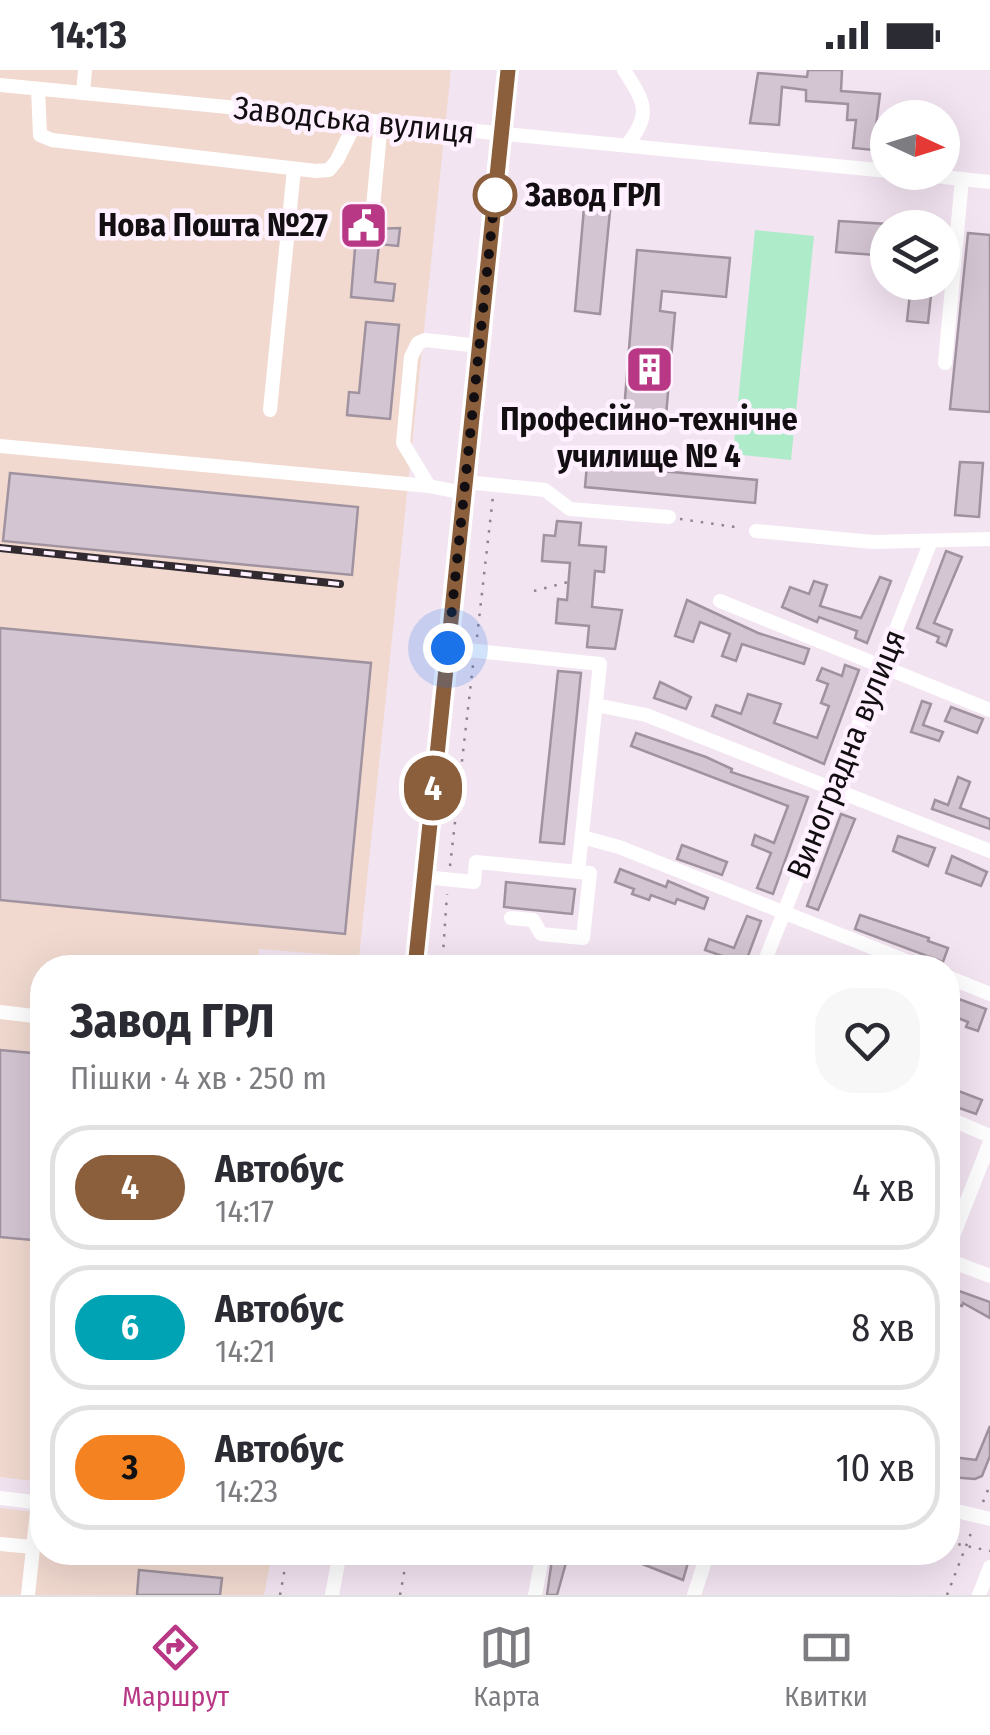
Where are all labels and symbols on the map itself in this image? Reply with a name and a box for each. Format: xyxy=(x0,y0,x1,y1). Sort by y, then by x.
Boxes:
street label: Заводська вулиця xyxy=(232,88,476,152)
north arrow xyxy=(870,100,960,190)
marker: Завод ГРЛ xyxy=(474,174,516,216)
place label: Завод ГРЛ xyxy=(524,176,661,214)
public building icon: Нова Пошта №27 xyxy=(337,199,389,251)
place label: Нова Пошта №27 xyxy=(98,206,328,244)
building icon: Професійно-технічне училище № 4 xyxy=(623,343,675,395)
place label: Професійно-технічне училище № 4 xyxy=(500,400,798,475)
your location xyxy=(423,623,473,673)
street label: Виноградна вулиця xyxy=(779,624,913,884)
line badge: 4 xyxy=(400,756,466,820)

